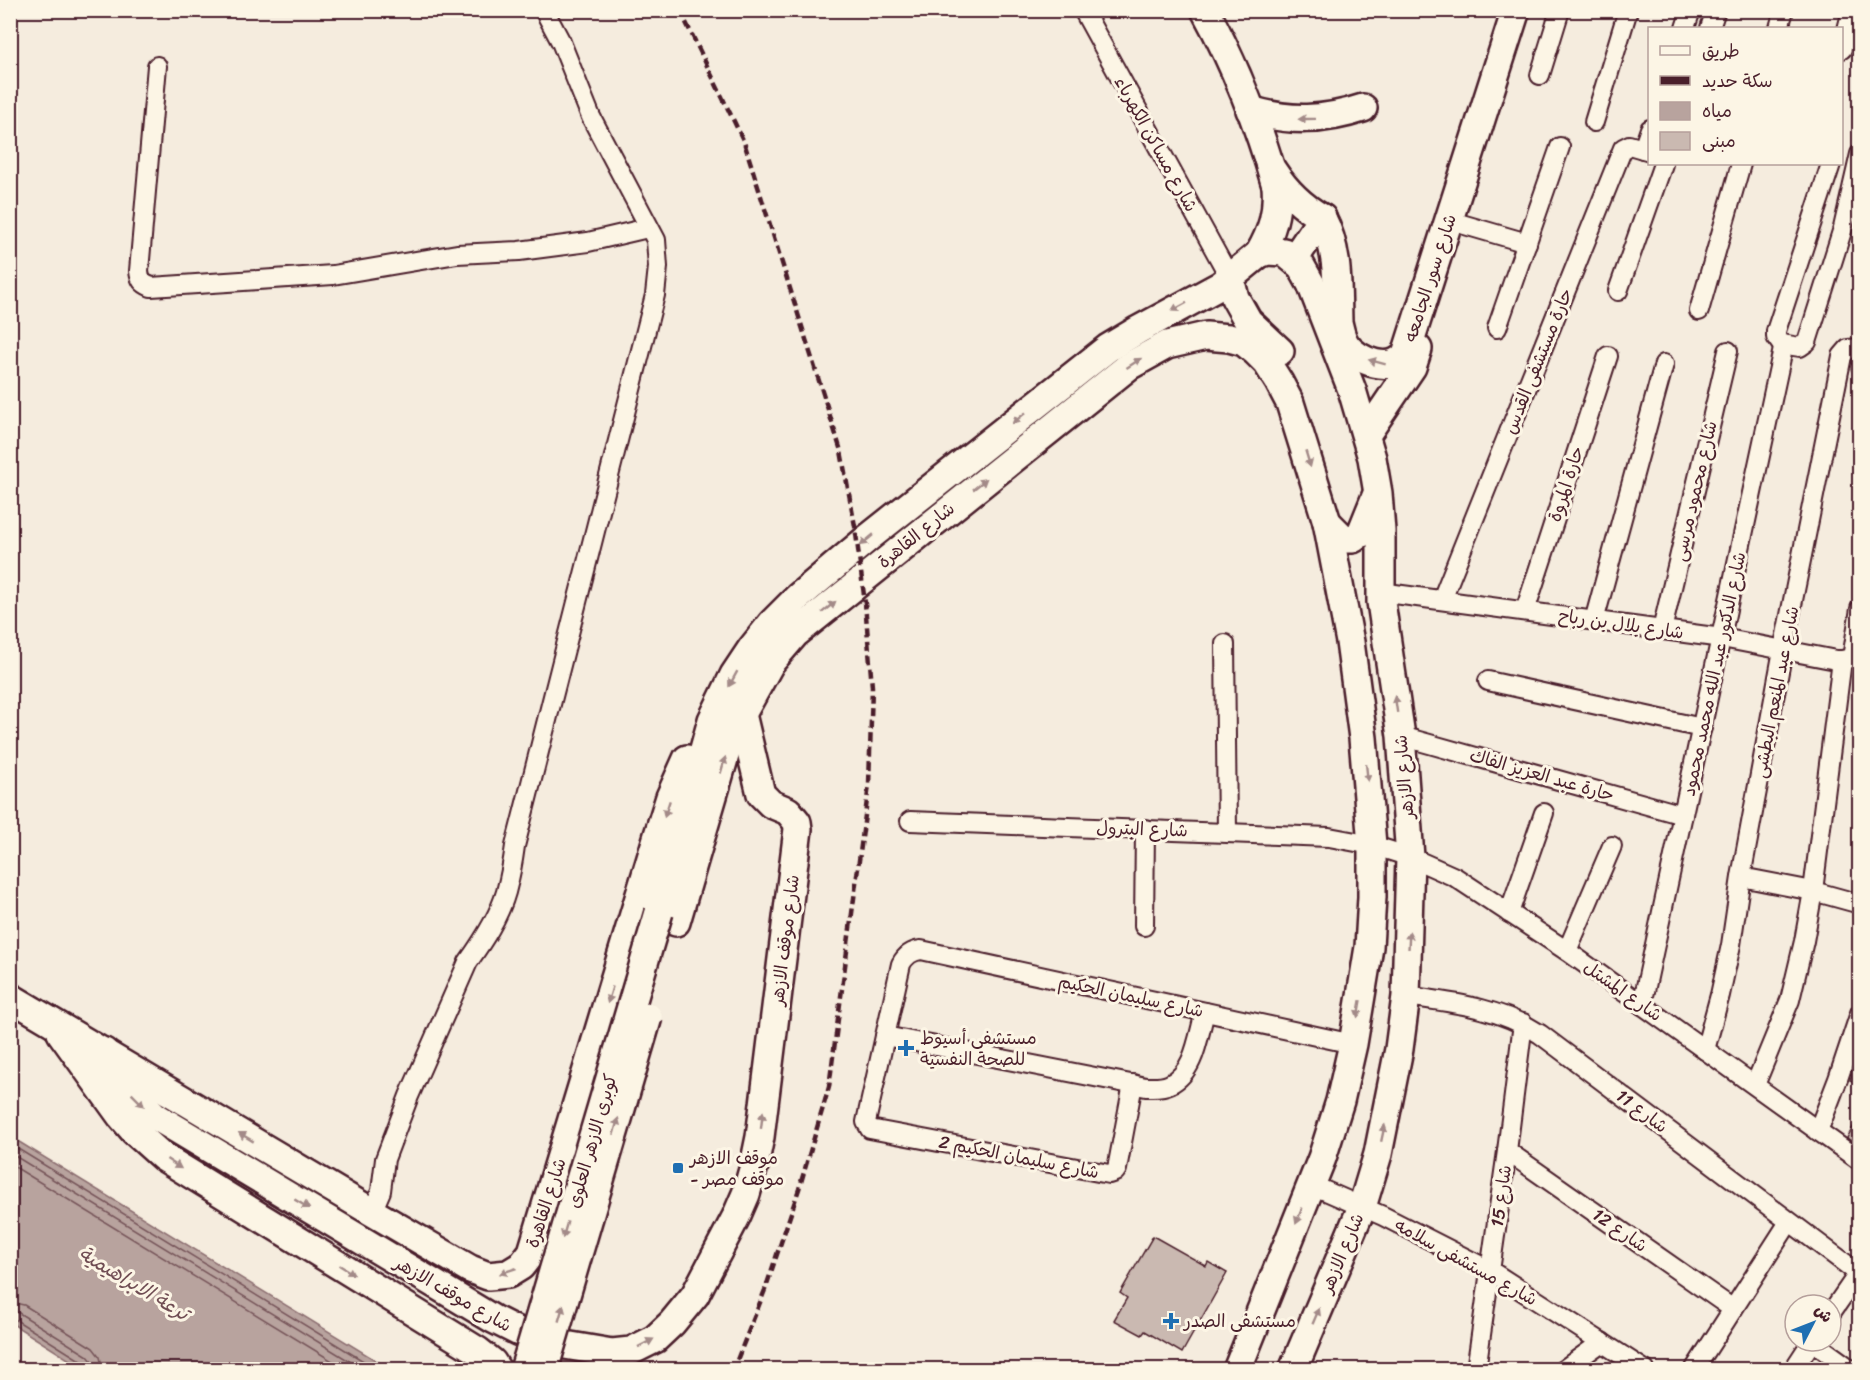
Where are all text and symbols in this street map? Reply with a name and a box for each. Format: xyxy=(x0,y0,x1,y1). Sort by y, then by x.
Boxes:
legend xyxy=(1648,27,1843,165)
text: طريق xyxy=(1702,35,1740,67)
text: سكة حديد xyxy=(1702,65,1773,97)
street label: شارع مساكن الكهرباء xyxy=(1105,70,1207,218)
text: مياه xyxy=(1702,95,1732,127)
one-way arrow xyxy=(1297,115,1316,124)
text: مبنى xyxy=(1702,125,1736,157)
street label: شارع سور الجامعه xyxy=(1394,210,1466,346)
street label: حارة مستشفى القدس xyxy=(1494,283,1582,439)
one-way arrow xyxy=(1170,302,1187,312)
one-way arrow xyxy=(1368,357,1386,367)
one-way arrow xyxy=(1125,358,1142,369)
one-way arrow xyxy=(1011,411,1027,424)
street label: شارع محمود مرسى xyxy=(1663,418,1727,564)
street label: حارة المروة xyxy=(1539,442,1593,526)
one-way arrow xyxy=(1304,450,1313,468)
one-way arrow xyxy=(973,478,988,490)
street label: شارع القاهرة xyxy=(870,493,962,577)
one-way arrow xyxy=(859,533,875,546)
street label: شارع الدكتور عبد الله محمد محمود xyxy=(1672,549,1756,799)
street label: شارع بلال بن رباح xyxy=(1556,599,1686,649)
one-way arrow xyxy=(821,600,837,613)
street label: شارع عبد المنعم البطشى xyxy=(1744,603,1808,781)
one-way arrow xyxy=(727,671,738,687)
one-way arrow xyxy=(1392,694,1401,713)
street label: شارع الازهر xyxy=(1384,734,1424,822)
street label: حارة عبد العزيز الفاك xyxy=(1466,739,1618,811)
one-way arrow xyxy=(719,756,728,774)
one-way arrow xyxy=(1362,764,1372,783)
one-way arrow xyxy=(661,800,671,818)
street label: شارع البترول xyxy=(1096,811,1188,847)
street label: شارع موقف الازهر xyxy=(761,873,809,1009)
one-way arrow xyxy=(1404,930,1413,949)
street label: شارع المشتل xyxy=(1577,952,1669,1030)
street label: شارع سليمان الحكيم xyxy=(1055,965,1207,1027)
one-way arrow xyxy=(604,986,614,1004)
one-way arrow xyxy=(1354,1000,1363,1019)
place label: مستشفى أسيوط للصحة النفسية xyxy=(920,1022,1037,1075)
marker: مستشفى أسيوط للصحة النفسية xyxy=(897,1039,915,1057)
street label: كوبرى الازهر العلوى xyxy=(557,1070,627,1212)
street label: شارع 11 xyxy=(1609,1080,1675,1142)
one-way arrow xyxy=(130,1092,144,1106)
one-way arrow xyxy=(757,1110,766,1129)
one-way arrow xyxy=(612,1117,621,1135)
one-way arrow xyxy=(1379,1123,1388,1142)
street label: شارع سليمان الحكيم 2 xyxy=(936,1126,1102,1188)
one-way arrow xyxy=(238,1132,254,1143)
place label: موقف الازهر - موقف مصر xyxy=(688,1142,784,1195)
street label: شارع القاهرة xyxy=(516,1154,576,1252)
one-way arrow xyxy=(166,1159,182,1170)
marker: موقف الازهر - موقف مصر xyxy=(671,1161,685,1175)
street label: شارع 15 xyxy=(1481,1163,1521,1229)
one-way arrow xyxy=(294,1199,311,1209)
street label: شارع 12 xyxy=(1586,1199,1654,1261)
one-way arrow xyxy=(1294,1207,1303,1225)
street label: شارع الازهر xyxy=(1310,1208,1373,1300)
street label: شارع مستشفى سلامه xyxy=(1388,1209,1544,1315)
one-way arrow xyxy=(560,1221,569,1239)
water label: ترعة الابراهيمية xyxy=(72,1237,199,1332)
street label: شارع موقف الازهر xyxy=(386,1246,518,1341)
one-way arrow xyxy=(338,1264,355,1275)
one-way arrow xyxy=(499,1267,517,1277)
north arrow xyxy=(1783,1293,1843,1353)
text: ش xyxy=(1807,1297,1840,1330)
one-way arrow xyxy=(557,1304,566,1322)
place label: مستشفى الصدر xyxy=(1182,1305,1296,1337)
one-way arrow xyxy=(1311,1306,1321,1324)
marker: مستشفى الصدر xyxy=(1162,1312,1180,1330)
one-way arrow xyxy=(638,1338,655,1348)

